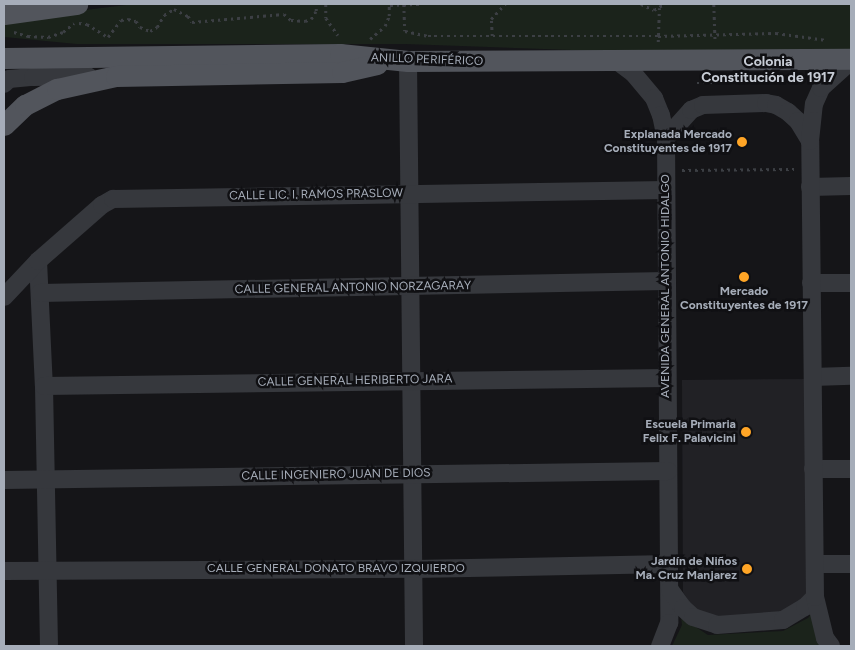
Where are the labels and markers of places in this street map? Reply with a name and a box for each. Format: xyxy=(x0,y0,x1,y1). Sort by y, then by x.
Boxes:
place label: Explanada Mercado Constituyentes de 1917 xyxy=(604,128,732,156)
marker: Explanada Mercado Constituyentes de 1917 xyxy=(736,136,748,148)
marker: Mercado Constituyentes de 1917 xyxy=(738,271,750,283)
place label: Mercado Constituyentes de 1917 xyxy=(680,285,808,313)
place label: Escuela Primaria Felix F. Palavicini xyxy=(643,418,736,446)
marker: Escuela Primaria Felix F. Palavicini xyxy=(740,426,752,438)
place label: Jardín de Niños Ma. Cruz Manjarez xyxy=(636,555,737,583)
marker: Jardín de Niños Ma. Cruz Manjarez xyxy=(741,563,753,575)

